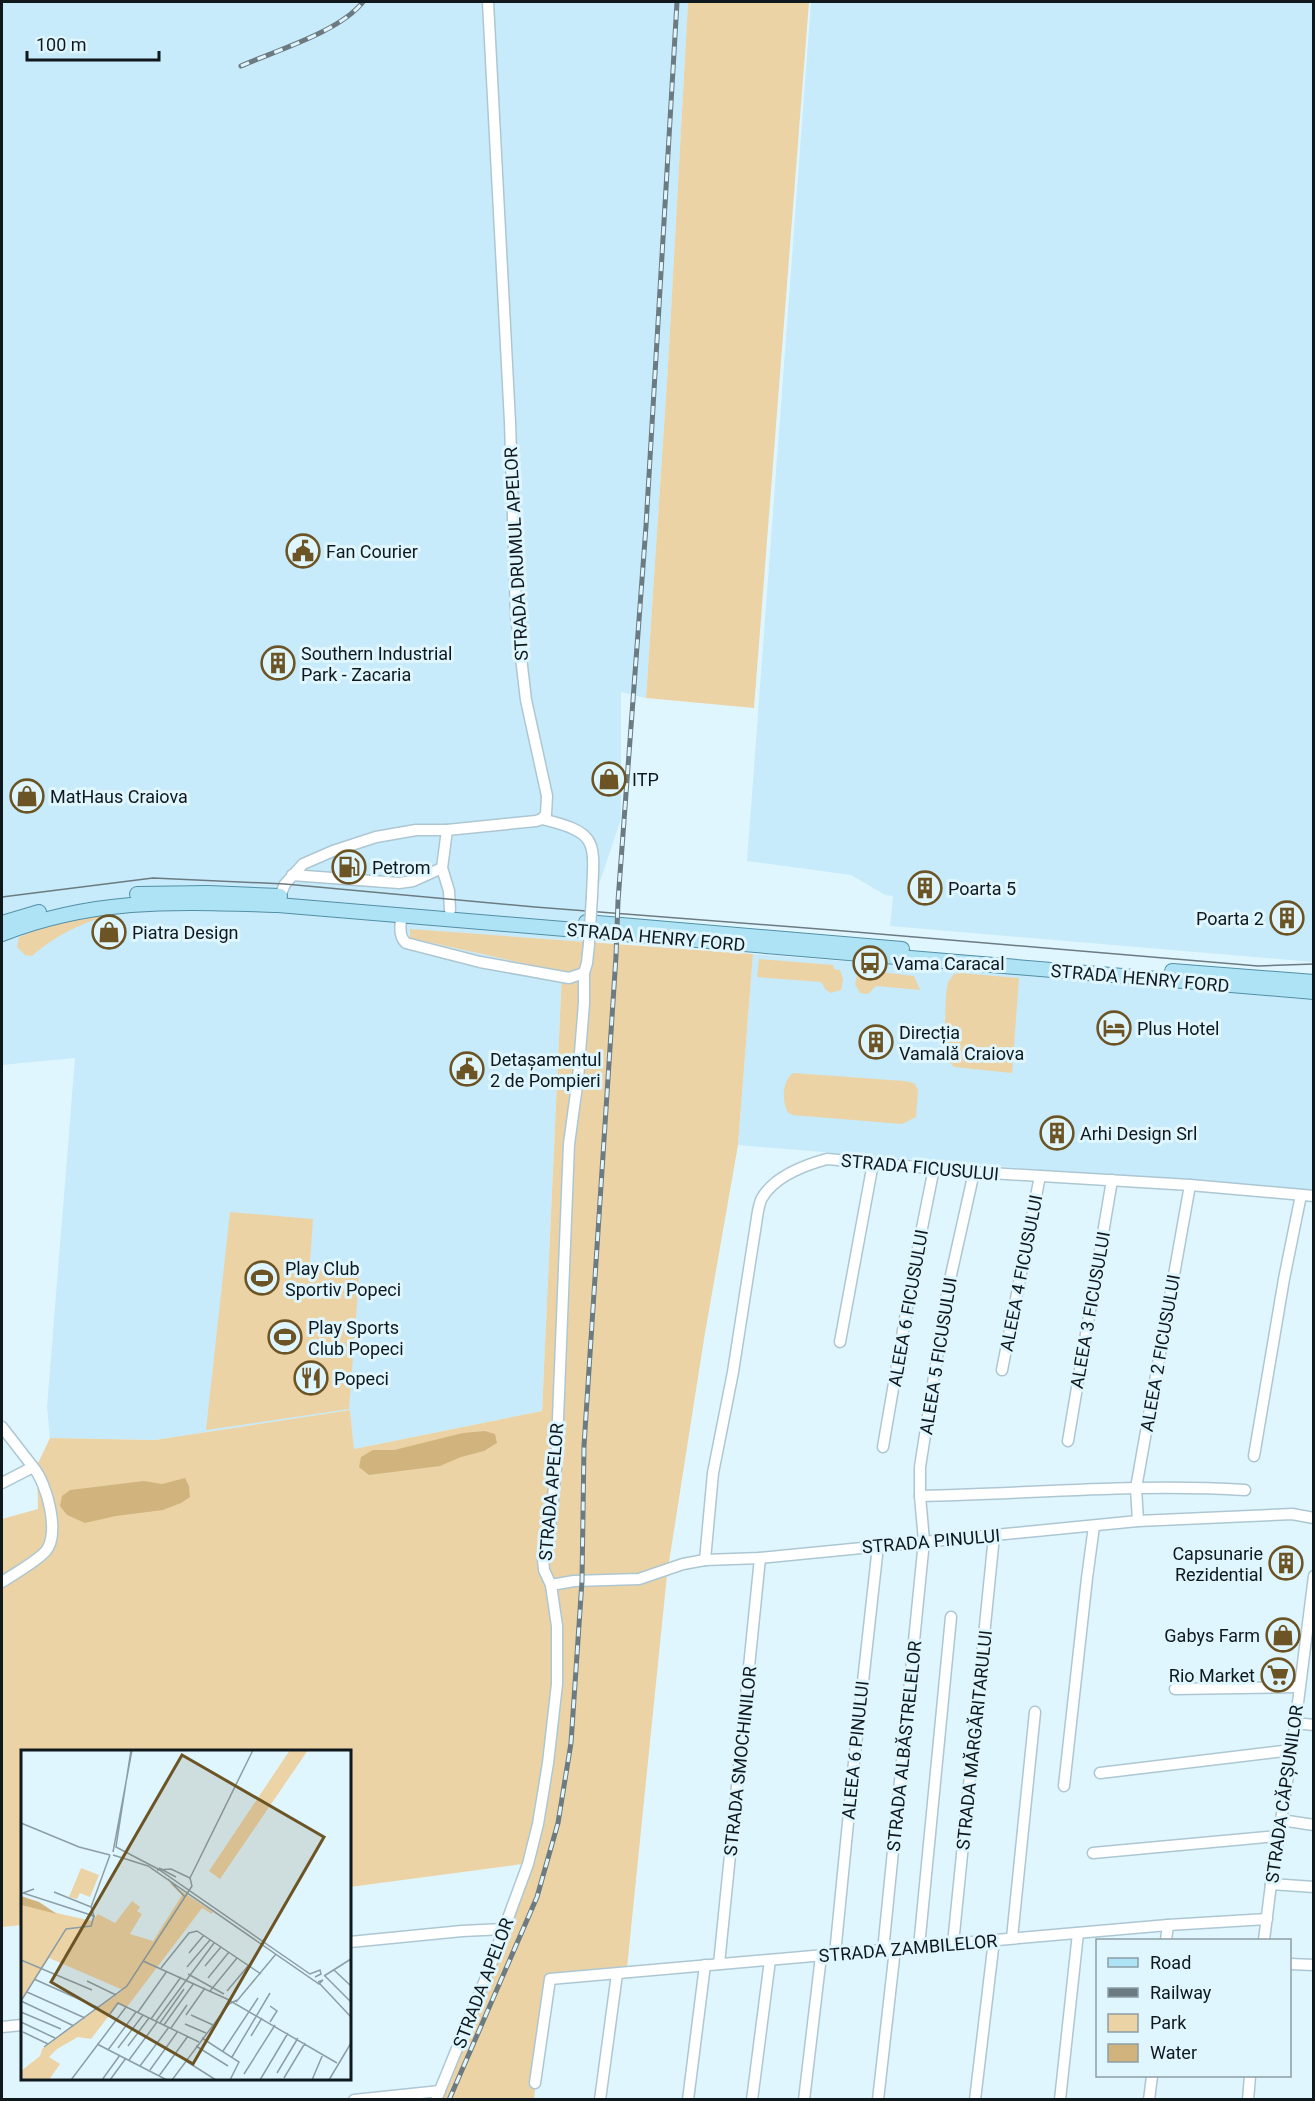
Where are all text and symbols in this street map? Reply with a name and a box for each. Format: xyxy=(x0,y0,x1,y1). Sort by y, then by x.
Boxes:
scale bar xyxy=(27,24,159,62)
text: 100 m xyxy=(36,34,87,55)
street label: STRADA DRUMUL APELOR xyxy=(500,447,532,661)
public building icon: Fan Courier xyxy=(285,533,321,569)
place label: Fan Courier xyxy=(326,541,418,562)
place label: Southern Industrial Park - Zacaria xyxy=(301,643,452,685)
building icon: Southern Industrial Park - Zacaria xyxy=(260,645,296,681)
shop icon: ITP xyxy=(591,761,627,797)
place label: ITP xyxy=(632,769,659,790)
shop icon: MatHaus Craiova xyxy=(9,778,45,814)
place label: MatHaus Craiova xyxy=(50,786,188,807)
fuel station icon: Petrom xyxy=(331,849,367,885)
place label: Petrom xyxy=(372,857,431,878)
building icon: Poarta 5 xyxy=(907,870,943,906)
place label: Poarta 5 xyxy=(948,878,1016,899)
building icon: Poarta 2 xyxy=(1269,900,1305,936)
place label: Poarta 2 xyxy=(1196,908,1264,929)
shop icon: Piatra Design xyxy=(91,914,127,950)
street label: STRADA HENRY FORD xyxy=(566,919,746,955)
place label: Piatra Design xyxy=(132,922,239,943)
bus stop icon: Vama Caracal xyxy=(852,945,888,981)
place label: Vama Caracal xyxy=(893,953,1005,974)
street label: STRADA HENRY FORD xyxy=(1050,960,1230,996)
hotel icon: Plus Hotel xyxy=(1096,1010,1132,1046)
place label: Plus Hotel xyxy=(1137,1018,1219,1039)
place label: Direcția Vamală Craiova xyxy=(899,1022,1024,1064)
building icon: Direcția Vamală Craiova xyxy=(858,1024,894,1060)
place label: Detașamentul 2 de Pompieri xyxy=(490,1049,602,1091)
public building icon: Detașamentul 2 de Pompieri xyxy=(449,1051,485,1087)
building icon: Arhi Design Srl xyxy=(1039,1115,1075,1151)
place label: Arhi Design Srl xyxy=(1080,1123,1197,1144)
street label: STRADA FICUSULUI xyxy=(840,1150,1000,1184)
street label: ALEEA 4 FICUSULUI xyxy=(996,1193,1046,1353)
street label: ALEEA 6 FICUSULUI xyxy=(884,1228,932,1388)
street label: ALEEA 3 FICUSULUI xyxy=(1066,1230,1114,1390)
place label: Play Club Sportiv Popeci xyxy=(285,1258,401,1300)
sports icon: Play Club Sportiv Popeci xyxy=(244,1260,280,1296)
street label: ALEEA 2 FICUSULUI xyxy=(1136,1273,1184,1433)
street label: ALEEA 5 FICUSULUI xyxy=(915,1276,961,1436)
place label: Play Sports Club Popeci xyxy=(308,1317,404,1359)
sports icon: Play Sports Club Popeci xyxy=(267,1319,303,1355)
restaurant icon: Popeci xyxy=(293,1360,329,1396)
place label: Popeci xyxy=(334,1368,389,1389)
street label: STRADA APELOR xyxy=(535,1422,567,1562)
street label: STRADA PINULUI xyxy=(861,1524,1001,1558)
place label: Capsunarie Rezidential xyxy=(1172,1543,1263,1585)
building icon: Capsunarie Rezidential xyxy=(1268,1545,1304,1581)
shop icon: Gabys Farm xyxy=(1265,1617,1301,1653)
place label: Gabys Farm xyxy=(1164,1625,1260,1646)
street label: STRADA MĂRGĂRITARULUI xyxy=(952,1629,996,1851)
street label: STRADA ALBĂSTRELELOR xyxy=(882,1640,926,1852)
supermarket icon: Rio Market xyxy=(1260,1657,1296,1693)
street label: STRADA SMOCHINILOR xyxy=(720,1665,760,1857)
place label: Rio Market xyxy=(1169,1665,1255,1686)
street label: ALEEA 6 PINULUI xyxy=(837,1680,873,1820)
street label: STRADA CĂPȘUNILOR xyxy=(1261,1704,1308,1885)
inset map xyxy=(21,1750,351,2080)
street label: STRADA APELOR xyxy=(448,1915,518,2051)
street label: STRADA ZAMBILELOR xyxy=(818,1930,998,1966)
legend xyxy=(1096,1939,1291,2077)
text: Road xyxy=(1150,1952,1191,1973)
text: Railway xyxy=(1150,1982,1212,2003)
text: Park xyxy=(1150,2012,1187,2033)
text: Water xyxy=(1150,2042,1197,2063)

